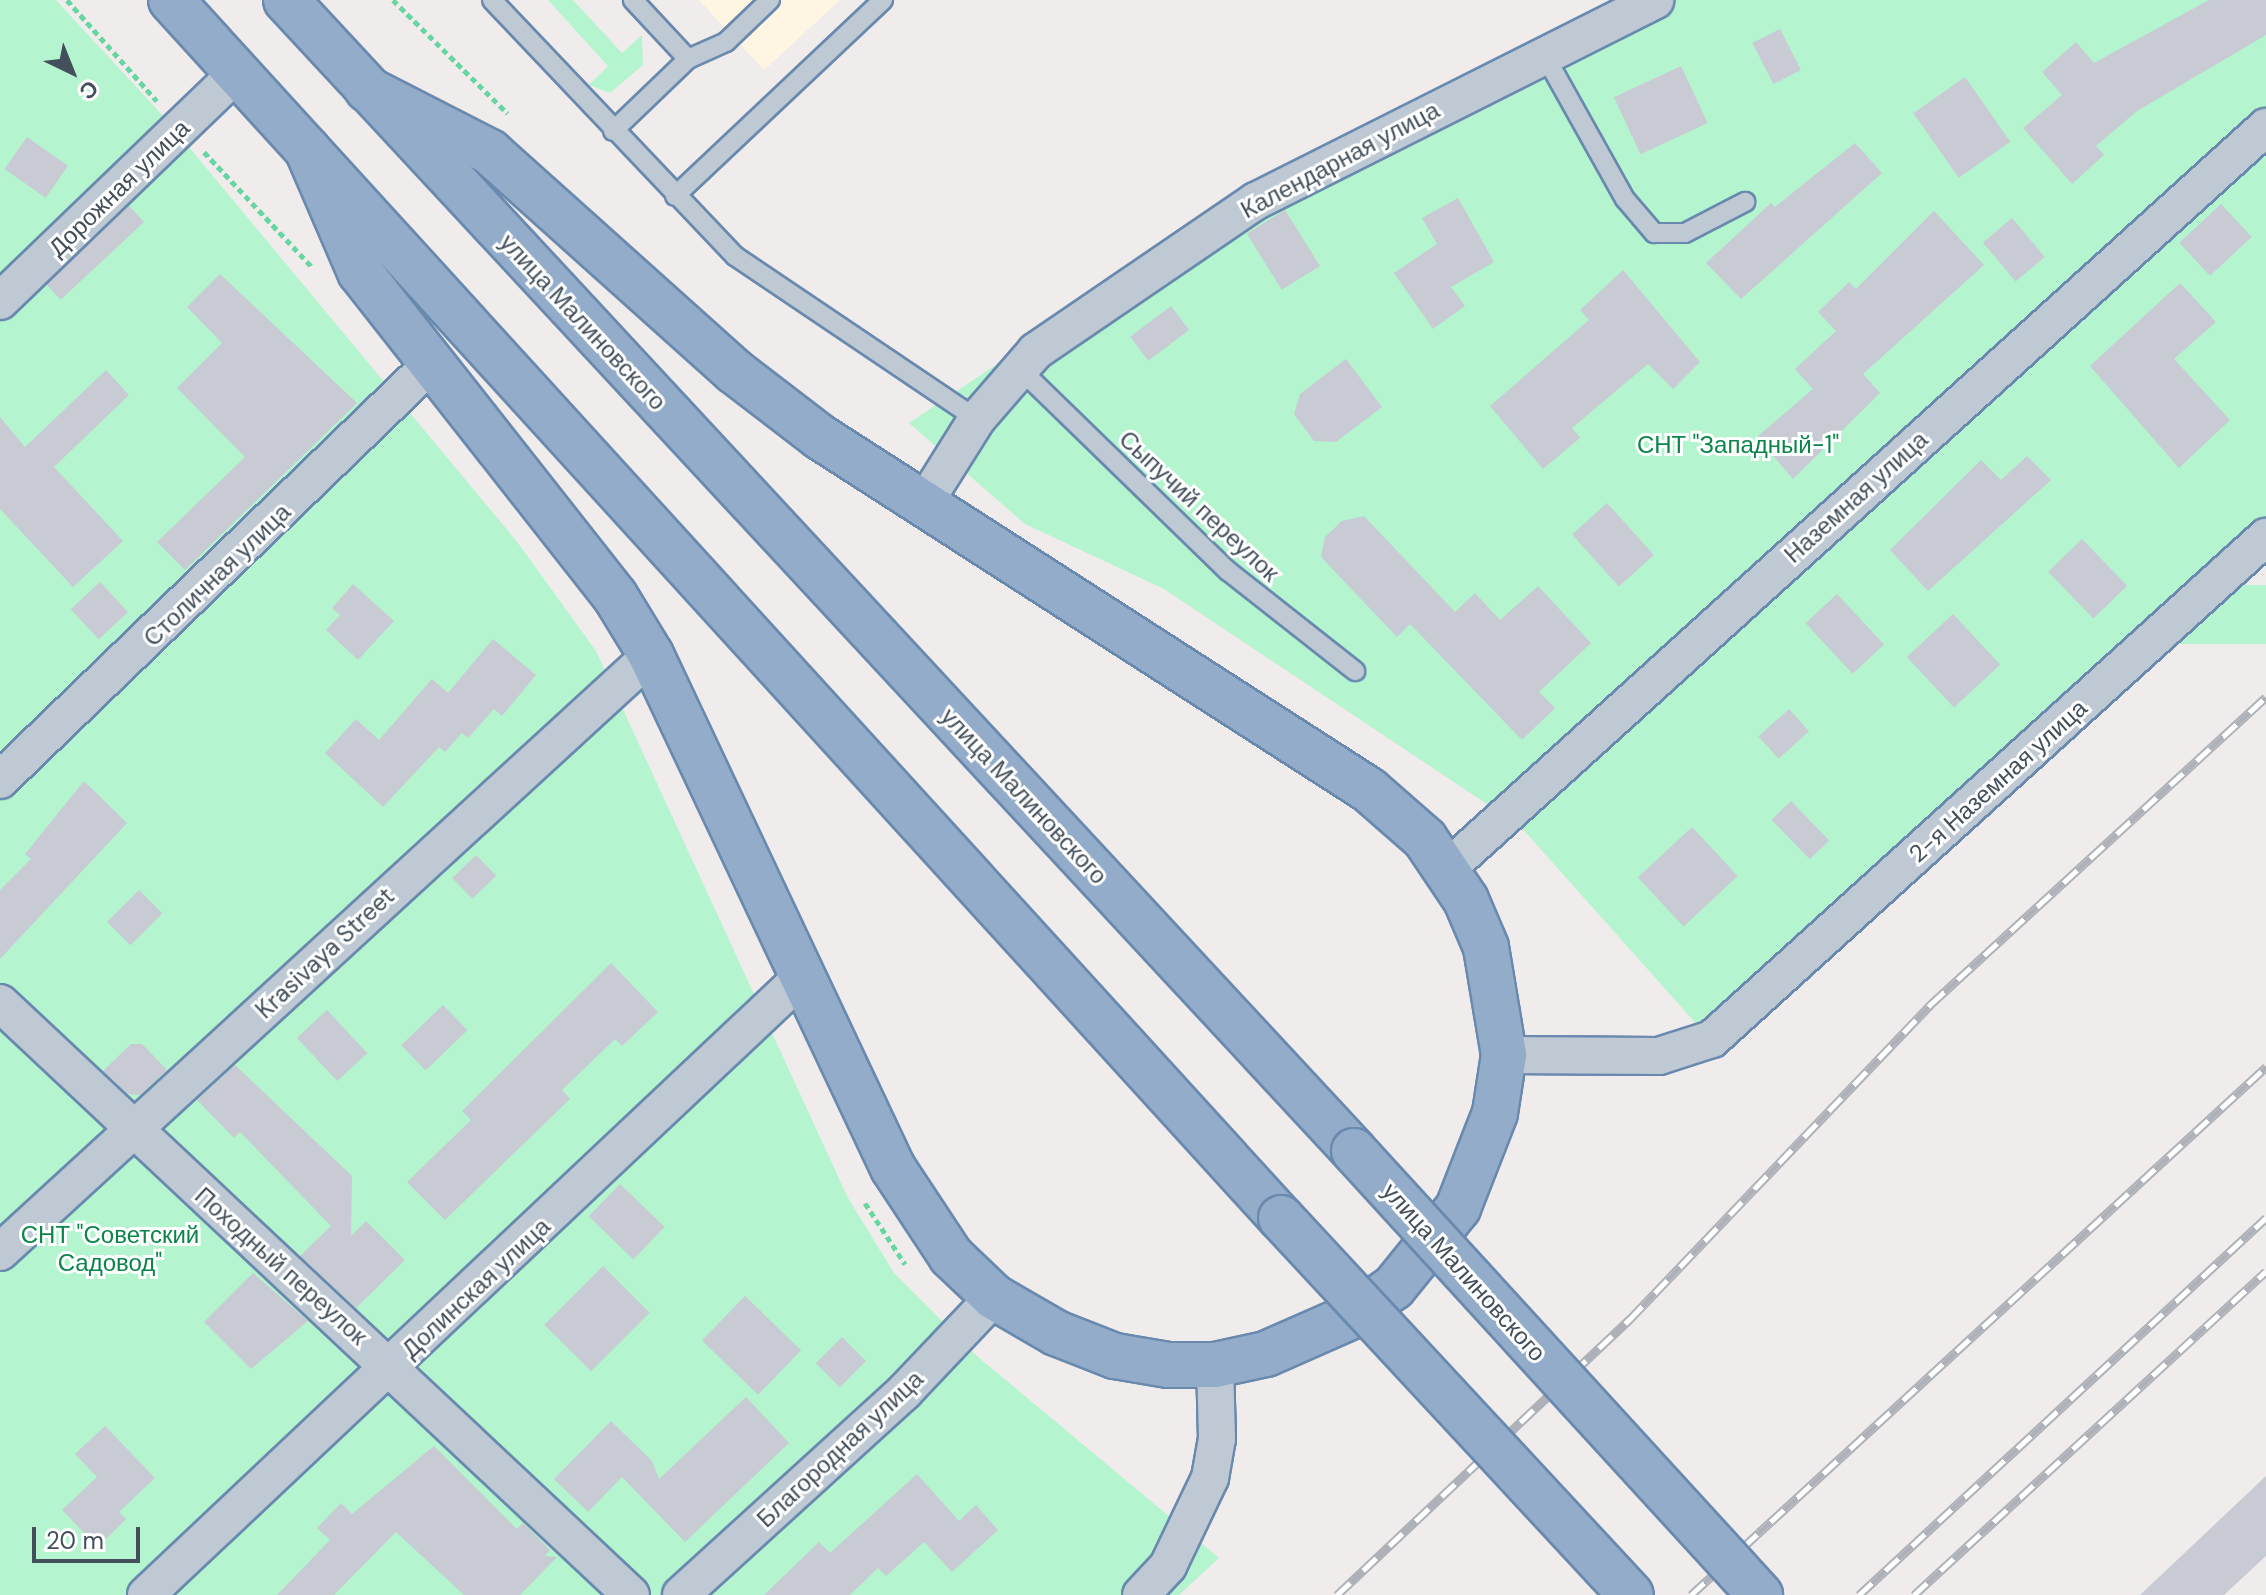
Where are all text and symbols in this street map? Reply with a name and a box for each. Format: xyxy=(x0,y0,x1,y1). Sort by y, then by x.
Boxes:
north arrow xyxy=(32,32,112,112)
text: С xyxy=(73,74,104,106)
street label: Календарная улица xyxy=(1236,96,1444,224)
street label: Дорожная улица xyxy=(43,114,195,262)
street label: улица Малиновского xyxy=(494,228,672,416)
street label: Сыпучий переулок xyxy=(1113,425,1285,587)
street label: Наземная улица xyxy=(1778,425,1934,569)
park label: СНТ "Западный-1" xyxy=(1637,431,1839,459)
street label: Столичная улица xyxy=(138,498,296,652)
street label: 2-я Наземная улица xyxy=(1903,694,2093,868)
street label: улица Малиновского xyxy=(935,702,1113,890)
street label: Krasivaya Street xyxy=(250,882,400,1024)
street label: улица Малиновского xyxy=(1376,1177,1552,1367)
street label: Походный переулок xyxy=(189,1181,373,1351)
street label: Долинская улица xyxy=(396,1212,556,1364)
park label: СНТ "Советский Садовод" xyxy=(21,1221,199,1277)
street label: Благородная улица xyxy=(751,1365,929,1533)
scale bar xyxy=(36,1511,144,1561)
text: 20 m xyxy=(46,1525,104,1556)

